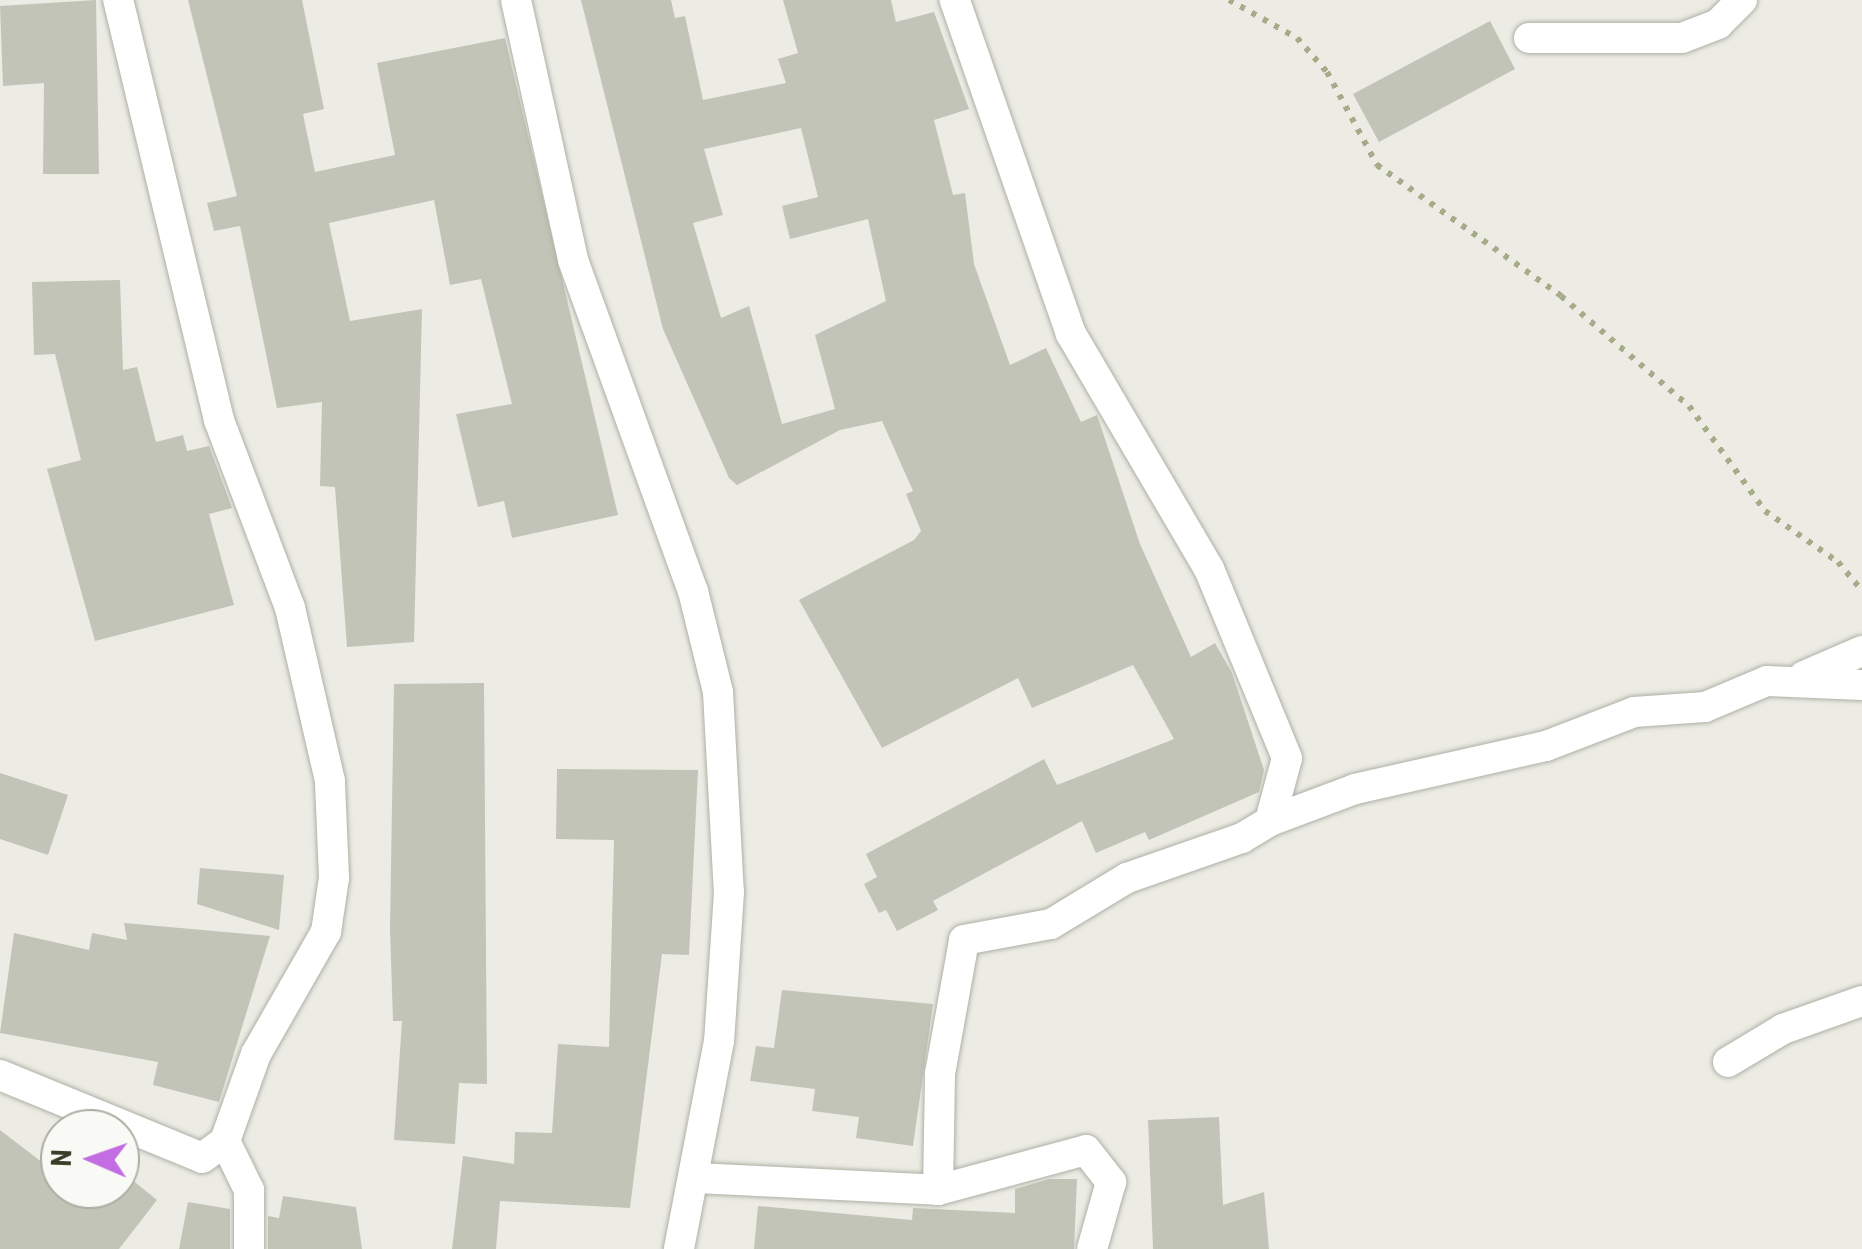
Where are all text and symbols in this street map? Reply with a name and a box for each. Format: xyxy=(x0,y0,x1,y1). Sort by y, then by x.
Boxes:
north arrow xyxy=(40,1109,140,1209)
text: N xyxy=(45,1149,78,1167)

